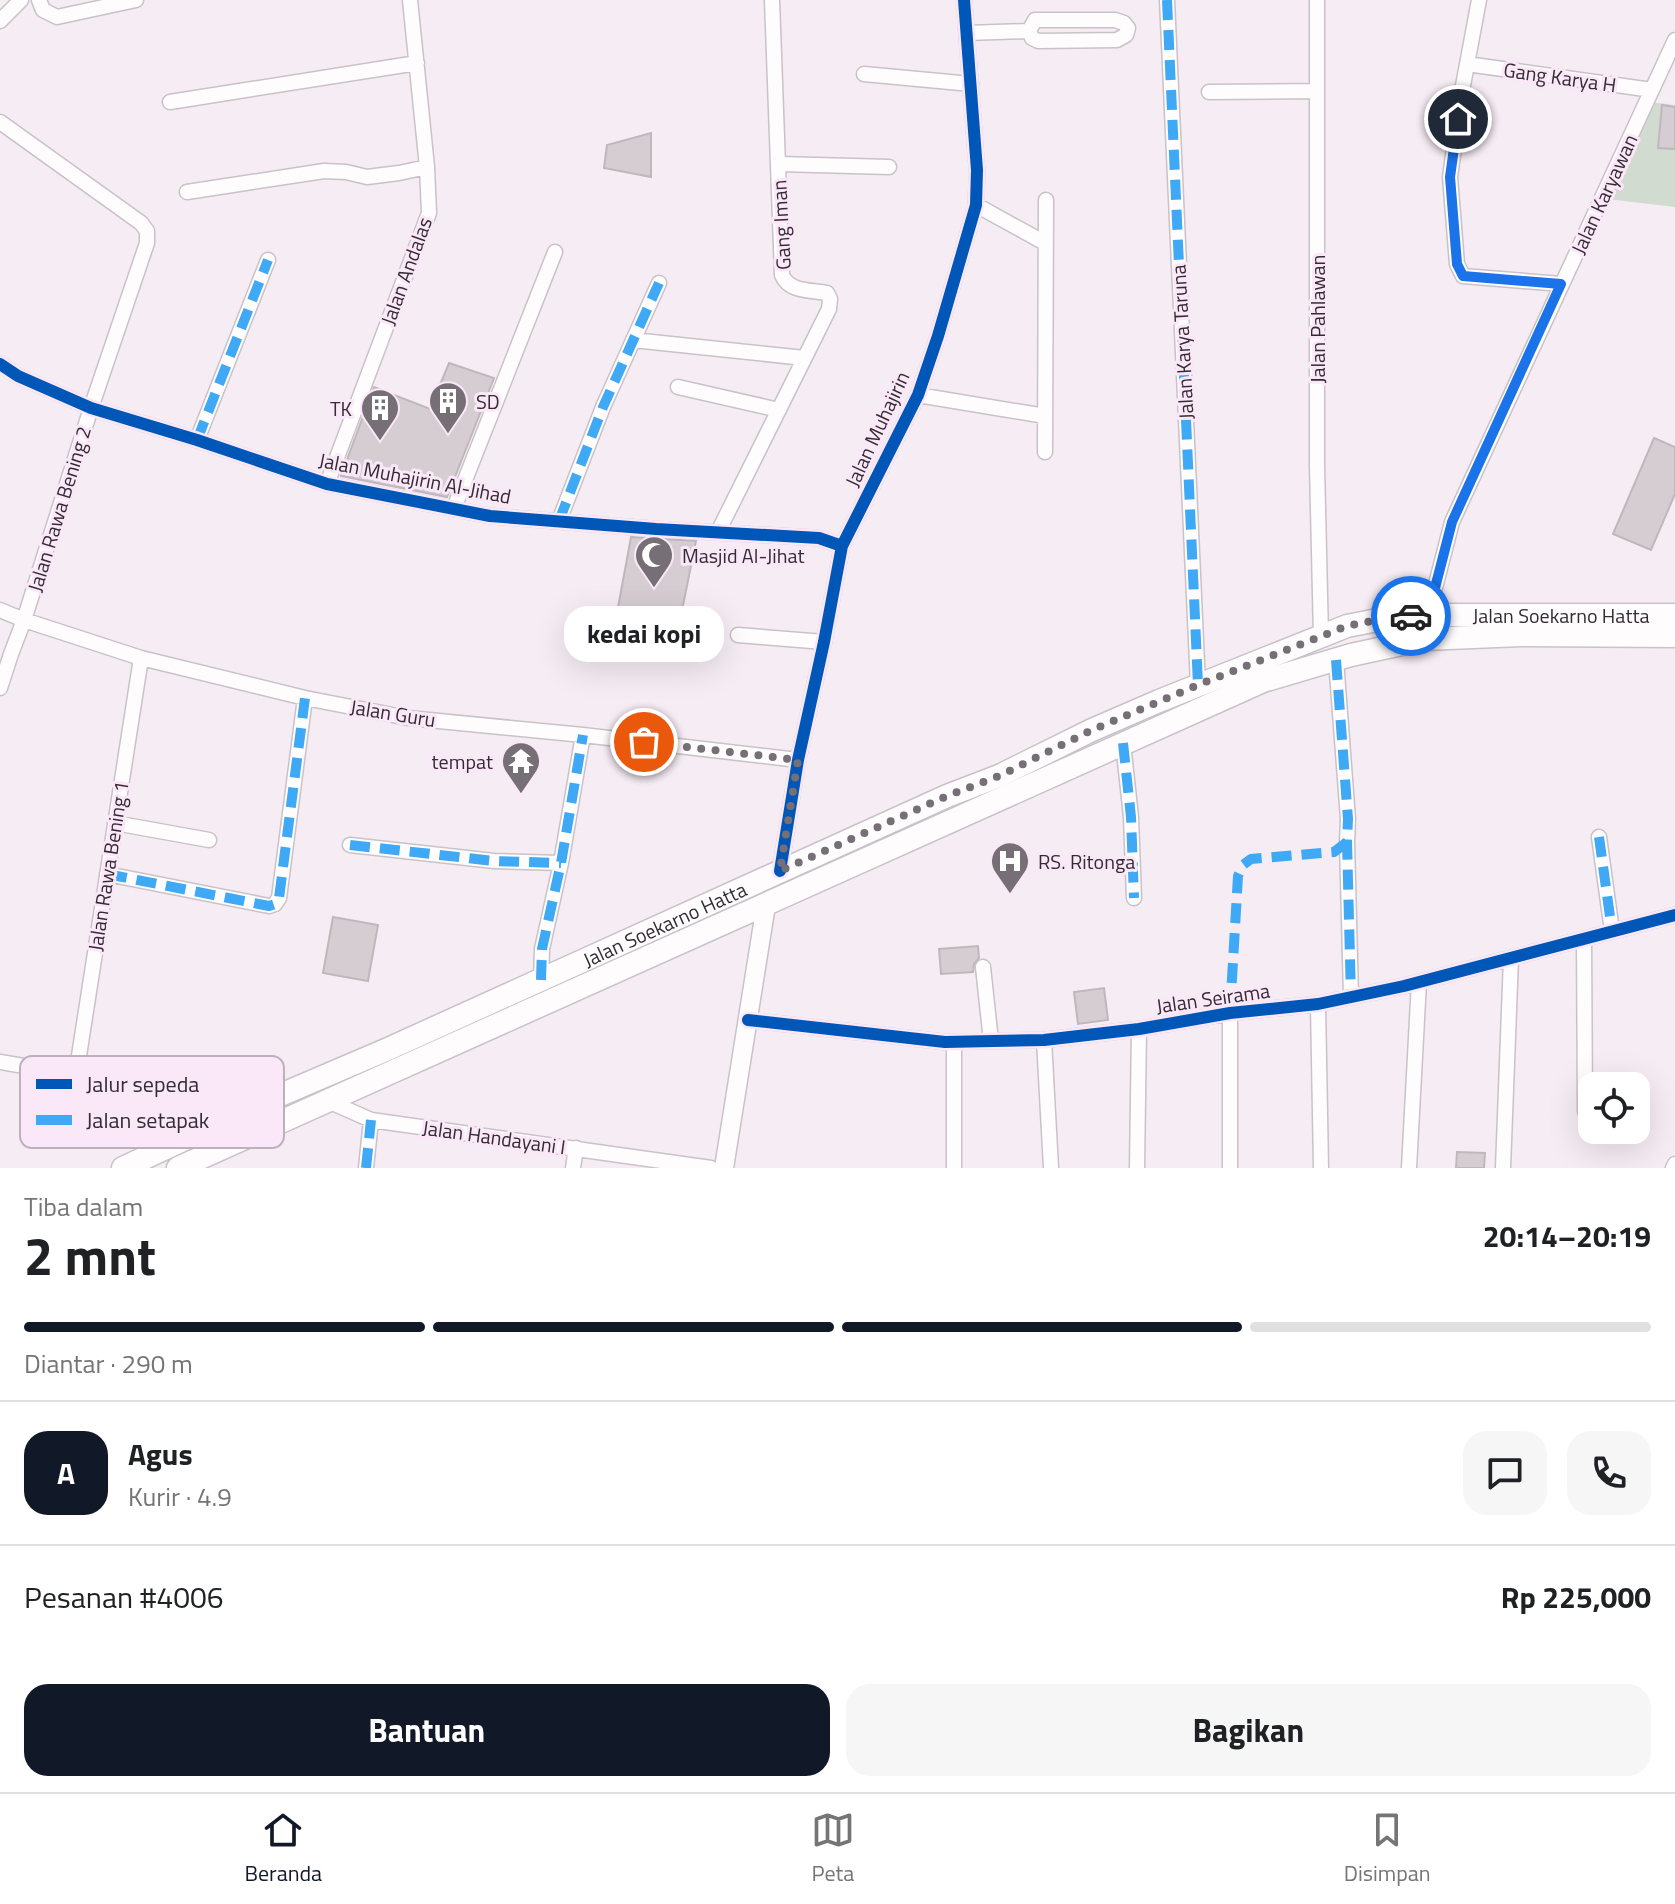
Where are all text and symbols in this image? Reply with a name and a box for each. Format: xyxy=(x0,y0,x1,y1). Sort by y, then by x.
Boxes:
street label: Gang Karya H xyxy=(1502,54,1618,100)
pin xyxy=(1424,85,1492,153)
icon: home xyxy=(1436,97,1480,141)
street label: Jalan Karyawan xyxy=(1563,129,1645,259)
street label: Gang Iman xyxy=(763,179,799,271)
street label: Jalan Andalas xyxy=(372,213,440,329)
street label: Jalan Pahlawan xyxy=(1302,255,1333,383)
street label: Jalan Karya Taruna xyxy=(1162,264,1202,420)
street label: Jalan Muhajirin xyxy=(837,366,917,492)
building icon: SD xyxy=(427,380,469,435)
place label: SD xyxy=(476,386,500,417)
building icon: TK xyxy=(359,387,401,442)
place label: TK xyxy=(330,393,353,424)
street label: Jalan Rawa Bening 2 xyxy=(19,422,99,596)
street label: Jalan Muhajirin Al-Jihad xyxy=(316,444,514,512)
mosque icon: Masjid Al-Jihat xyxy=(633,534,675,589)
place label: Masjid Al-Jihat xyxy=(682,540,805,571)
courier xyxy=(1371,576,1451,656)
icon: car xyxy=(1389,594,1433,638)
street label: Jalan Soekarno Hatta xyxy=(1473,600,1649,631)
callout: kedai kopi xyxy=(564,606,724,662)
text: kedai kopi xyxy=(587,614,701,653)
street label: Jalan Guru xyxy=(348,691,438,735)
pin xyxy=(610,708,678,776)
icon: bag xyxy=(622,720,666,764)
temple icon: tempat xyxy=(500,740,542,795)
place label: tempat xyxy=(432,746,493,777)
street label: Jalan Rawa Bening 1 xyxy=(79,779,137,953)
hospital icon: RS. Ritonga xyxy=(989,840,1031,895)
place label: RS. Ritonga xyxy=(1038,846,1135,877)
street label: Jalan Soekarno Hatta xyxy=(577,873,751,974)
street label: Jalan Seirama xyxy=(1154,975,1272,1021)
legend xyxy=(20,1056,284,1148)
text: Jalur sepeda xyxy=(86,1067,199,1101)
map controls xyxy=(1578,1072,1650,1144)
button: locate xyxy=(1578,1072,1650,1144)
text: Jalan setapak xyxy=(86,1103,210,1137)
street label: Jalan Handayani I xyxy=(420,1112,568,1162)
text: Tiba dalam xyxy=(24,1187,143,1226)
text: 20:14–20:19 xyxy=(1483,1213,1651,1259)
text: 2 mnt xyxy=(24,1216,156,1295)
text: Diantar · 290 m xyxy=(24,1344,193,1383)
text: Agus xyxy=(128,1431,193,1477)
button: chat xyxy=(1463,1431,1547,1515)
button: phone xyxy=(1567,1431,1651,1515)
text: A xyxy=(57,1450,75,1496)
text: Kurir · 4.9 xyxy=(128,1477,232,1516)
text: Pesanan #4006 xyxy=(24,1574,224,1620)
text: Rp 225,000 xyxy=(1501,1574,1651,1620)
button: Bantuan xyxy=(24,1684,830,1776)
button: Bagikan xyxy=(846,1684,1651,1776)
tab: Beranda xyxy=(244,1808,322,1890)
tab: Peta xyxy=(811,1808,855,1890)
tab: Disimpan xyxy=(1344,1808,1431,1890)

